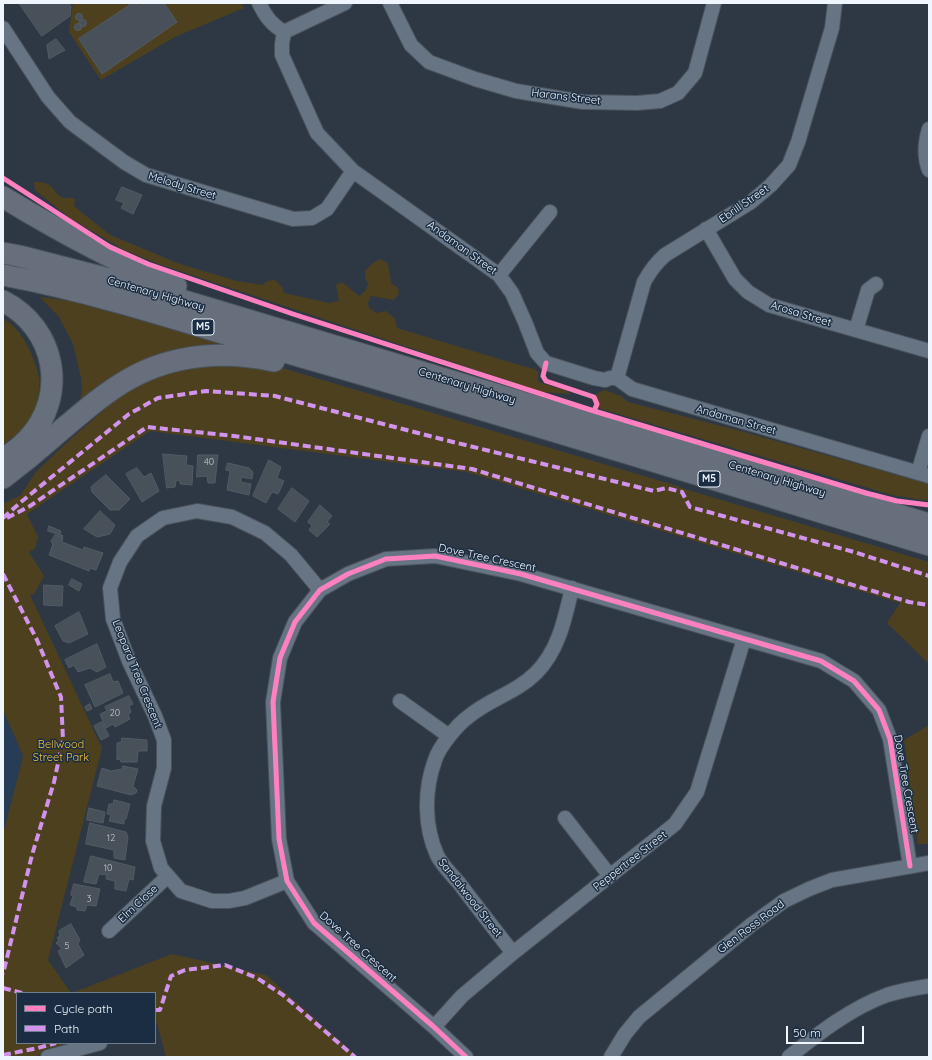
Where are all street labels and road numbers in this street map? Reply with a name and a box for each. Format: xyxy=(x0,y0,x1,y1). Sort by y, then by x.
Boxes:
street label: Harans Street xyxy=(530,86,602,108)
street label: Melody Street xyxy=(146,169,218,203)
street label: Ebrill Street xyxy=(717,182,771,226)
street label: Andaman Street xyxy=(425,218,499,278)
street label: Centenary Highway xyxy=(106,274,206,314)
street label: Arosa Street xyxy=(769,299,833,329)
road number: M5 xyxy=(192,319,214,335)
street label: Centenary Highway xyxy=(417,365,517,407)
street label: Andaman Street xyxy=(694,402,778,438)
street label: Centenary Highway xyxy=(727,458,827,500)
road number: M5 xyxy=(698,471,720,487)
street label: Dove Tree Crescent xyxy=(437,541,537,575)
street label: Leopard Tree Crescent xyxy=(109,618,165,730)
street label: Dove Tree Crescent xyxy=(891,734,921,834)
street label: Peppertree Street xyxy=(591,828,669,894)
street label: Sandalwood Street xyxy=(435,856,505,940)
street label: Elm Close xyxy=(115,882,161,926)
street label: Glen Ross Road xyxy=(715,898,787,956)
street label: Dove Tree Crescent xyxy=(317,909,399,985)

